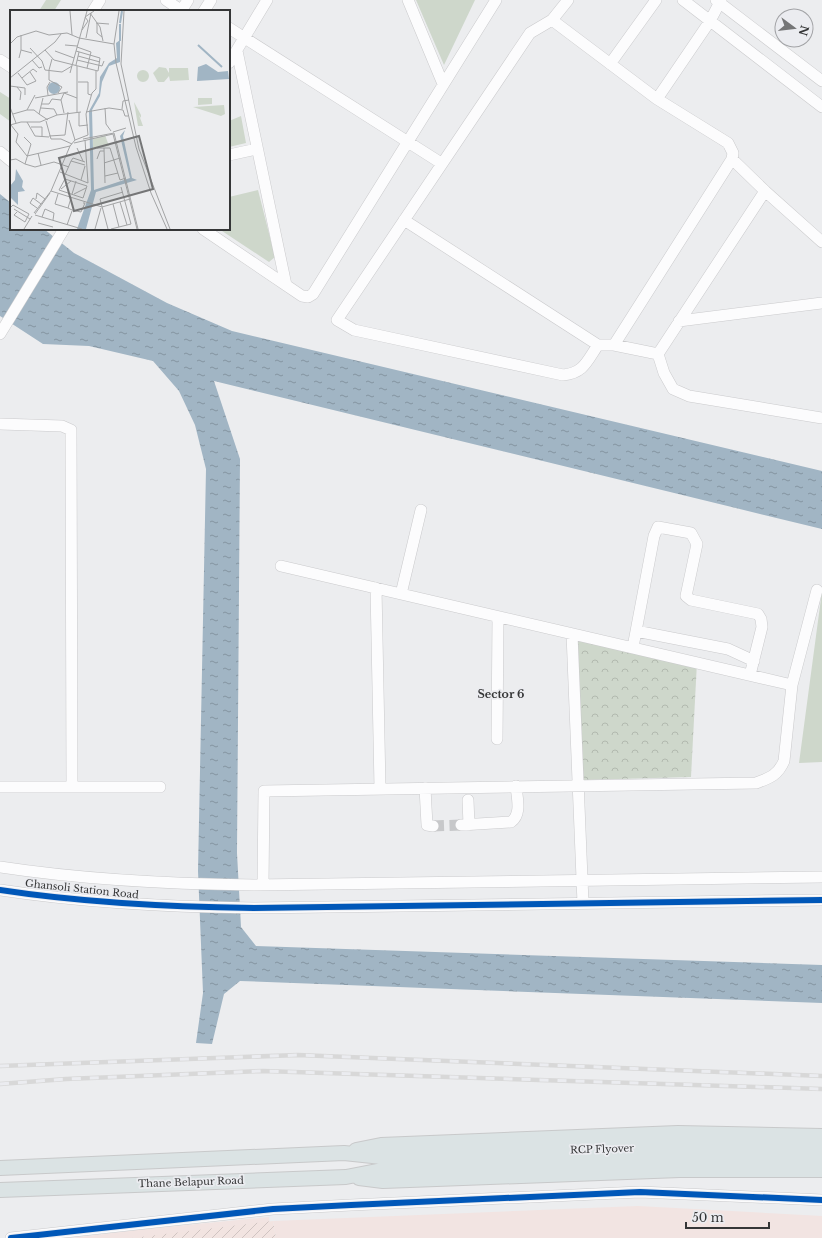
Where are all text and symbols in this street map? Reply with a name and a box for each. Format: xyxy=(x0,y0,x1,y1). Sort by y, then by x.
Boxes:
north arrow xyxy=(774,8,814,48)
inset map xyxy=(10,10,230,230)
text: N xyxy=(795,24,812,38)
district label: Sector 6 xyxy=(477,687,525,701)
street label: Ghansoli Station Road xyxy=(24,877,140,901)
street label: RCP Flyover xyxy=(570,1141,634,1157)
street label: Thane Belapur Road xyxy=(138,1174,244,1190)
scale bar xyxy=(686,1204,769,1230)
text: 50 m xyxy=(692,1210,724,1225)

